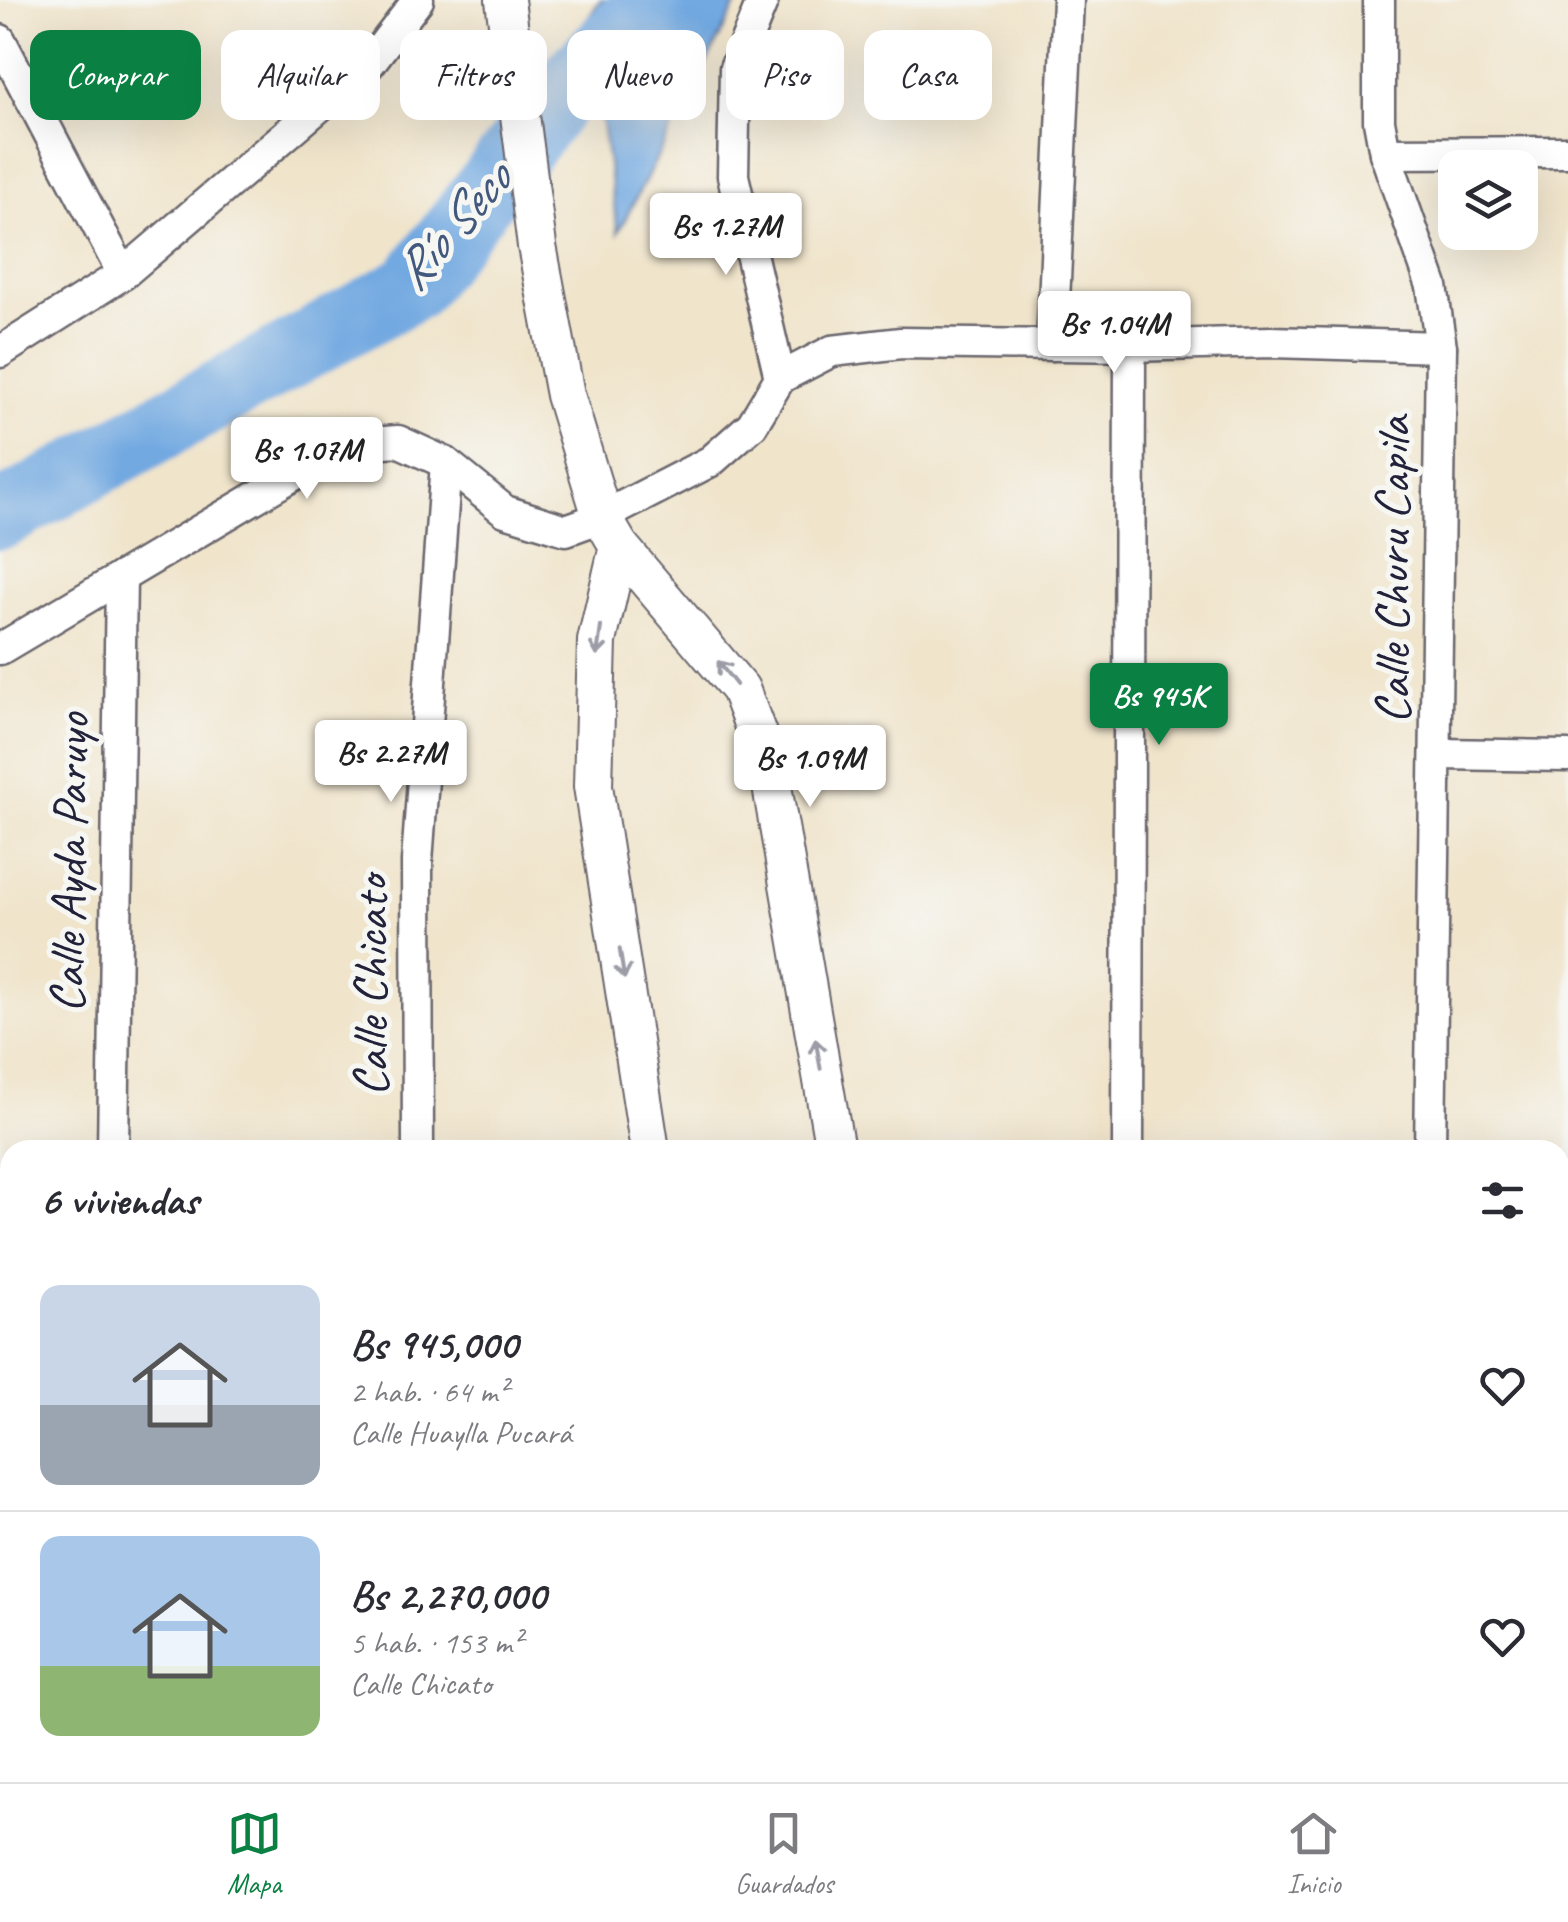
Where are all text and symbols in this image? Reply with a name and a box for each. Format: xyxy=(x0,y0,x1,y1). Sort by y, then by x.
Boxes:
chip: Comprar xyxy=(30,30,201,120)
chip: Alquilar xyxy=(221,30,380,120)
chip: Filtros xyxy=(400,30,547,120)
chip: Nuevo xyxy=(567,30,706,120)
chip: Piso xyxy=(726,30,844,120)
chip: Casa xyxy=(864,30,992,120)
water label: Río Seco xyxy=(379,144,530,303)
map controls xyxy=(1438,150,1538,250)
button: layers xyxy=(1438,150,1538,250)
pin: Bs 1.27M xyxy=(623,193,829,278)
text: Bs 1.27M xyxy=(672,205,780,246)
pin: Bs 1.04M xyxy=(1011,291,1217,376)
text: Bs 1.04M xyxy=(1060,303,1168,344)
street label: Calle Churu Capila xyxy=(1361,413,1424,724)
pin: Bs 1.07M xyxy=(204,417,410,502)
text: Bs 1.07M xyxy=(253,429,361,470)
one-way arrow xyxy=(589,625,607,657)
one-way arrow xyxy=(716,660,738,686)
pin: Bs 945K xyxy=(1067,663,1251,748)
text: Bs 945K xyxy=(1112,675,1206,716)
street label: Calle Ayda Paruyo xyxy=(35,710,103,1013)
pin: Bs 2.27M xyxy=(288,720,494,805)
pin: Bs 1.09M xyxy=(707,725,913,810)
text: Bs 2.27M xyxy=(337,732,445,773)
text: Bs 1.09M xyxy=(756,737,864,778)
street label: Calle Chicato xyxy=(339,870,402,1096)
one-way arrow xyxy=(613,947,631,979)
one-way arrow xyxy=(808,1038,827,1071)
icon: filters xyxy=(1475,1173,1530,1228)
text: 6 viviendas xyxy=(40,1174,198,1227)
text: Bs 945,000 xyxy=(350,1318,517,1371)
icon: home xyxy=(120,1325,240,1445)
icon: heart xyxy=(1475,1358,1530,1413)
text: 2 hab. · 64 m² xyxy=(350,1371,507,1412)
text: Calle Huaylla Pucará xyxy=(350,1412,572,1453)
text: Bs 2,270,000 xyxy=(350,1569,546,1622)
icon: home xyxy=(120,1576,240,1696)
icon: heart xyxy=(1475,1609,1530,1664)
text: 5 hab. · 153 m² xyxy=(350,1622,522,1663)
text: Calle Chicato xyxy=(350,1663,491,1704)
tab: Mapa xyxy=(227,1806,282,1901)
tab: Guardados xyxy=(735,1806,833,1901)
tab: Inicio xyxy=(1286,1806,1341,1901)

